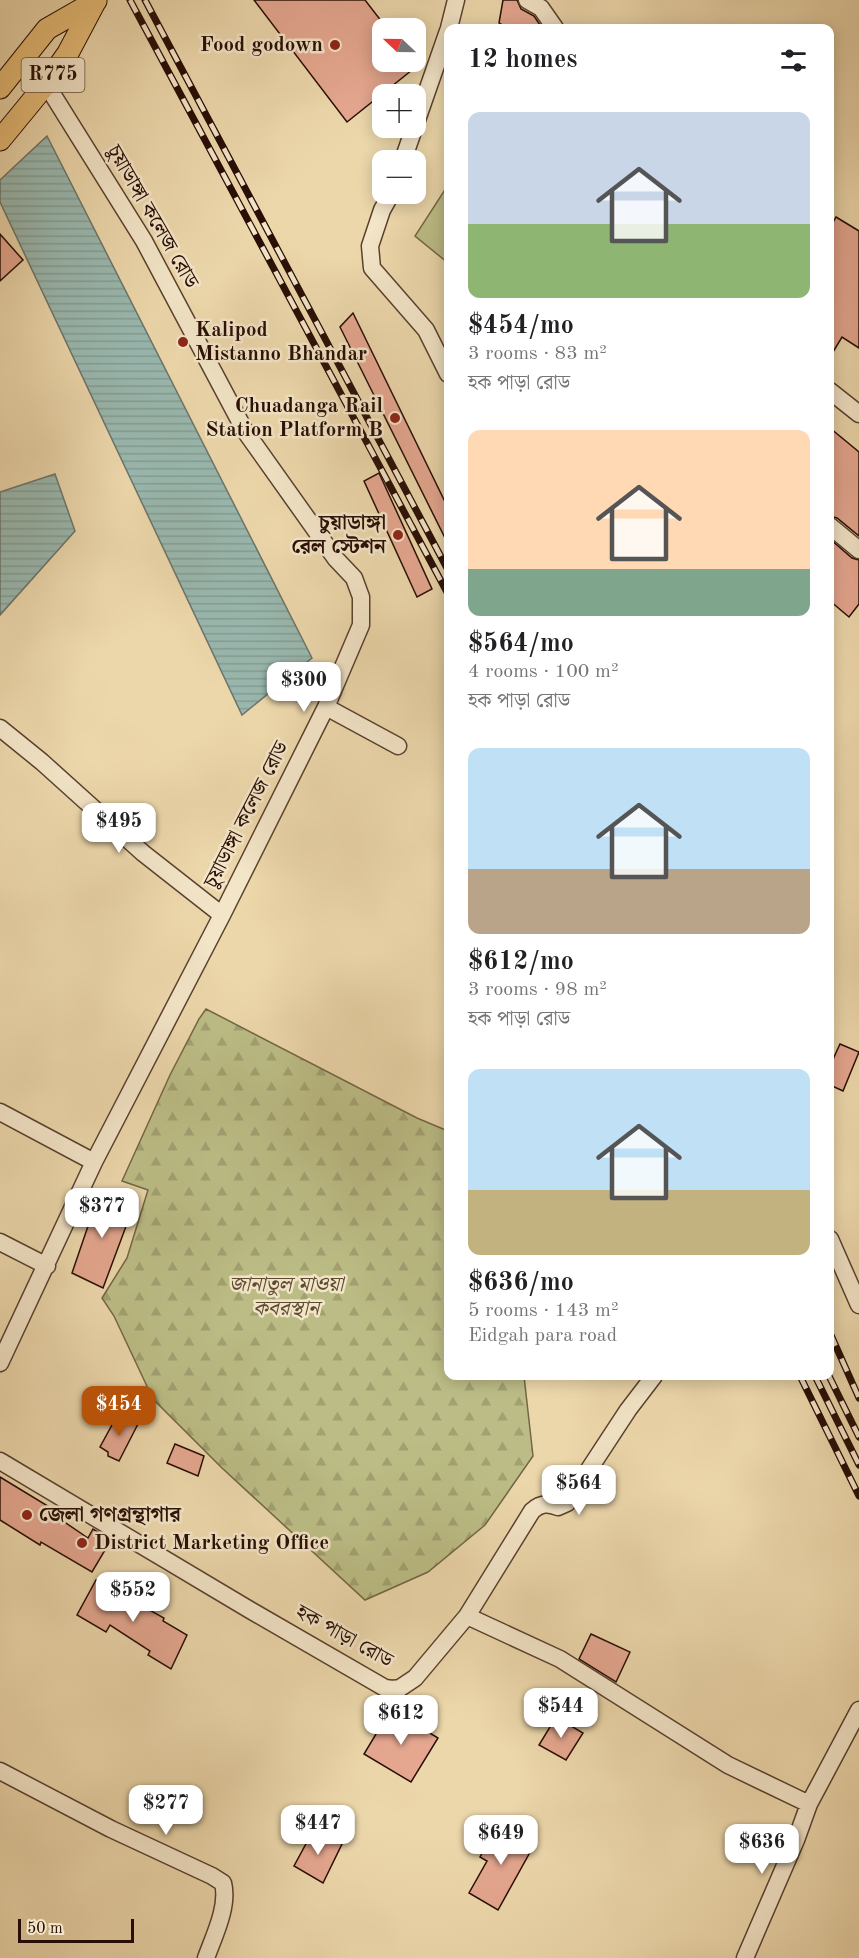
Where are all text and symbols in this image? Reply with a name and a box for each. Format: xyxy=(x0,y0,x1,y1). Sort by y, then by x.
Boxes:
north arrow xyxy=(372,18,426,72)
map controls xyxy=(372,18,426,204)
place label: Food godown xyxy=(200,35,323,56)
marker: Food godown xyxy=(328,38,342,52)
icon: filters xyxy=(777,44,810,77)
text: 12 homes xyxy=(468,47,577,73)
road number: R775 xyxy=(22,58,84,92)
button: + xyxy=(372,84,426,138)
street label: চুয়াডাঙ্গা কলেজ রোড xyxy=(101,141,202,294)
button: − xyxy=(372,150,426,204)
icon: home xyxy=(585,151,693,259)
text: $454/mo xyxy=(468,313,574,339)
place label: Kalipod Mistanno Bhandar xyxy=(195,320,367,365)
marker: Kalipod Mistanno Bhandar xyxy=(176,335,190,349)
text: 3 rooms · 83 m² xyxy=(468,344,607,364)
text: হক পাড়া রোড xyxy=(468,374,570,394)
place label: Chuadanga Rail Station Platform B xyxy=(206,396,383,441)
marker: Chuadanga Rail Station Platform B xyxy=(388,411,402,425)
icon: home xyxy=(585,469,693,577)
place label: চুয়াডাঙ্গা রেল স্টেশন xyxy=(292,513,387,558)
marker: চুয়াডাঙ্গা রেল স্টেশন xyxy=(391,528,405,542)
text: $564/mo xyxy=(468,631,574,657)
pin: $300 xyxy=(268,662,340,713)
text: 4 rooms · 100 m² xyxy=(468,662,618,682)
text: $300 xyxy=(281,671,327,691)
text: হক পাড়া রোড xyxy=(468,692,570,712)
street label: চুয়াডাঙ্গা কলেজ রোড xyxy=(201,738,295,893)
icon: home xyxy=(585,787,693,895)
pin: $495 xyxy=(83,803,155,854)
text: $495 xyxy=(96,812,142,832)
text: $612/mo xyxy=(468,949,574,975)
text: 3 rooms · 98 m² xyxy=(468,980,607,1000)
text: হক পাড়া রোড xyxy=(468,1010,570,1030)
icon: home xyxy=(585,1108,693,1216)
pin: $377 xyxy=(66,1188,138,1239)
text: $377 xyxy=(79,1197,125,1217)
text: $636/mo xyxy=(468,1270,574,1296)
park label: জানাতুল মাওয়া কবরস্থান xyxy=(229,1275,346,1320)
text: 5 rooms · 143 m² xyxy=(468,1301,618,1321)
text: Eidgah para road xyxy=(468,1326,617,1346)
pin: $454 xyxy=(83,1386,155,1437)
text: $454 xyxy=(96,1395,142,1415)
pin: $564 xyxy=(543,1465,615,1516)
text: $564 xyxy=(556,1474,602,1494)
place label: জেলা গণগ্রন্থাগার xyxy=(39,1505,182,1526)
marker: জেলা গণগ্রন্থাগার xyxy=(20,1508,34,1522)
place label: District Marketing Office xyxy=(94,1533,329,1554)
marker: District Marketing Office xyxy=(75,1536,89,1550)
pin: $552 xyxy=(97,1572,169,1623)
text: $552 xyxy=(110,1581,156,1601)
street label: হক পাড়া রোড xyxy=(291,1601,397,1673)
pin: $544 xyxy=(525,1688,597,1739)
pin: $612 xyxy=(365,1695,437,1746)
text: $544 xyxy=(538,1697,584,1717)
text: $612 xyxy=(378,1704,424,1724)
pin: $277 xyxy=(130,1785,202,1836)
text: $277 xyxy=(143,1794,189,1814)
pin: $447 xyxy=(282,1805,354,1856)
text: $447 xyxy=(295,1814,341,1834)
pin: $649 xyxy=(465,1815,537,1866)
text: $649 xyxy=(478,1824,524,1844)
pin: $636 xyxy=(726,1824,798,1875)
text: $636 xyxy=(739,1833,785,1853)
scale bar xyxy=(18,1916,134,1944)
text: 50 m xyxy=(27,1921,63,1937)

